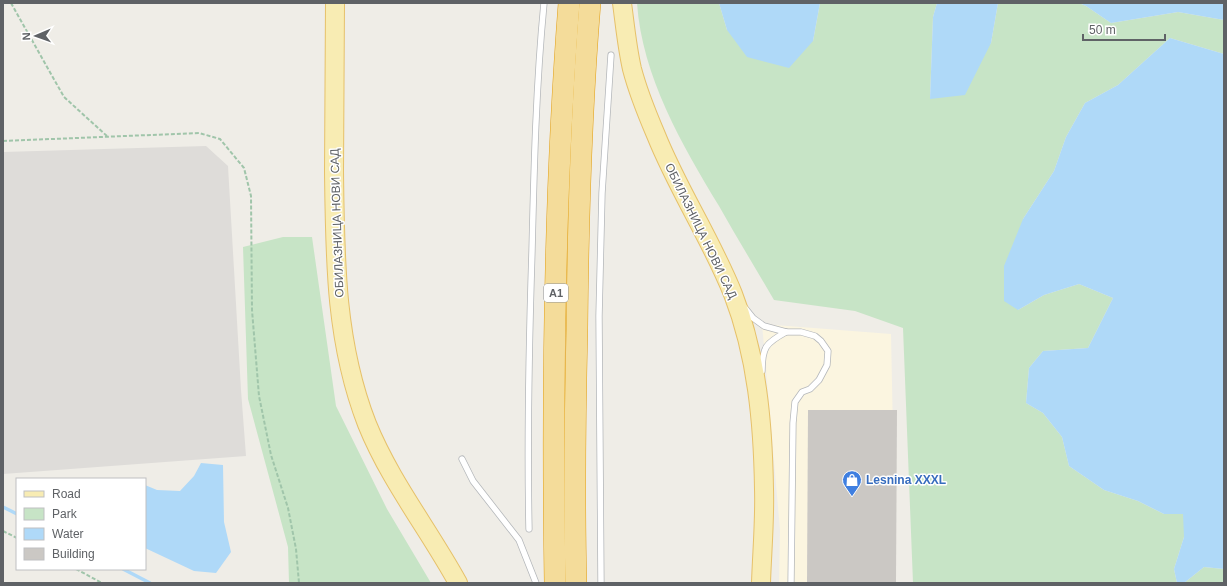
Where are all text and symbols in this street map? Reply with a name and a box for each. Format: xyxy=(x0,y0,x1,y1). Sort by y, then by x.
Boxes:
north arrow xyxy=(16,16,56,56)
scale bar xyxy=(1083,16,1165,42)
text: 50 m xyxy=(1089,23,1116,37)
text: N xyxy=(20,32,32,41)
street label: ОБИЛАЗНИЦА НОВИ САД xyxy=(327,148,347,298)
street label: ОБИЛАЗНИЦА НОВИ САД xyxy=(662,161,740,301)
road number: A1 xyxy=(544,284,568,302)
shop icon: Lesnina XXXL xyxy=(841,469,863,497)
place label: Lesnina XXXL xyxy=(866,473,946,487)
legend xyxy=(16,478,146,570)
text: Road xyxy=(52,487,81,501)
text: Park xyxy=(52,507,78,521)
text: Water xyxy=(52,527,84,541)
text: Building xyxy=(52,547,95,561)

